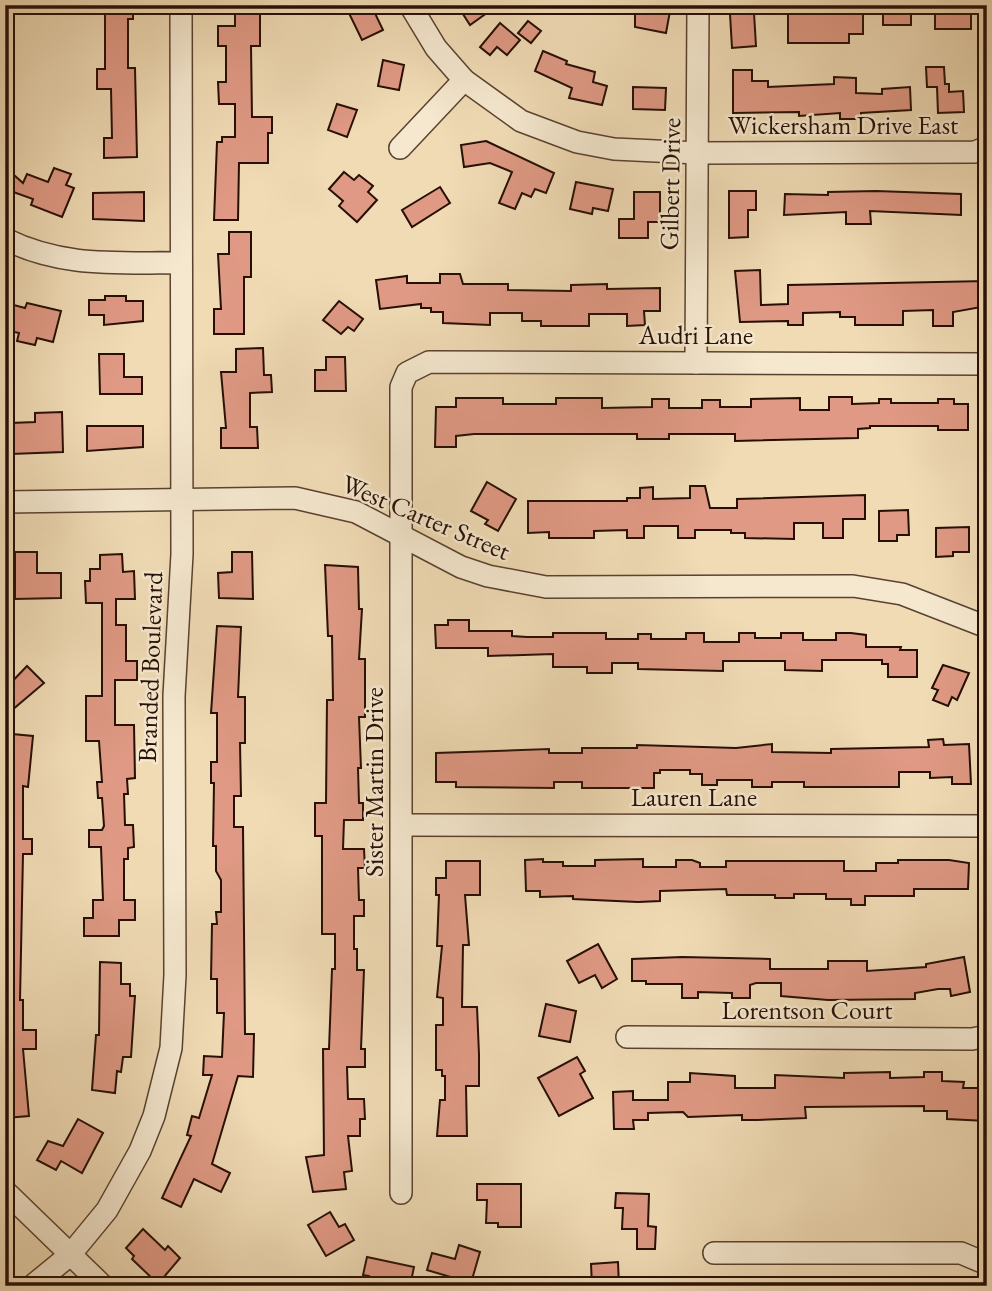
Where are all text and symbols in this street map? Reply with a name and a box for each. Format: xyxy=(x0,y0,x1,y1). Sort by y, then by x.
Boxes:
street label: Wickersham Drive East xyxy=(728,108,958,142)
street label: Gilbert Drive xyxy=(652,117,688,251)
street label: Audri Lane xyxy=(638,318,753,352)
street label: West Carter Street xyxy=(337,466,515,568)
street label: Branded Boulevard xyxy=(130,570,170,763)
street label: Sister Martin Drive xyxy=(357,687,391,877)
street label: Lauren Lane xyxy=(631,780,757,814)
street label: Lorentson Court xyxy=(722,993,892,1027)

